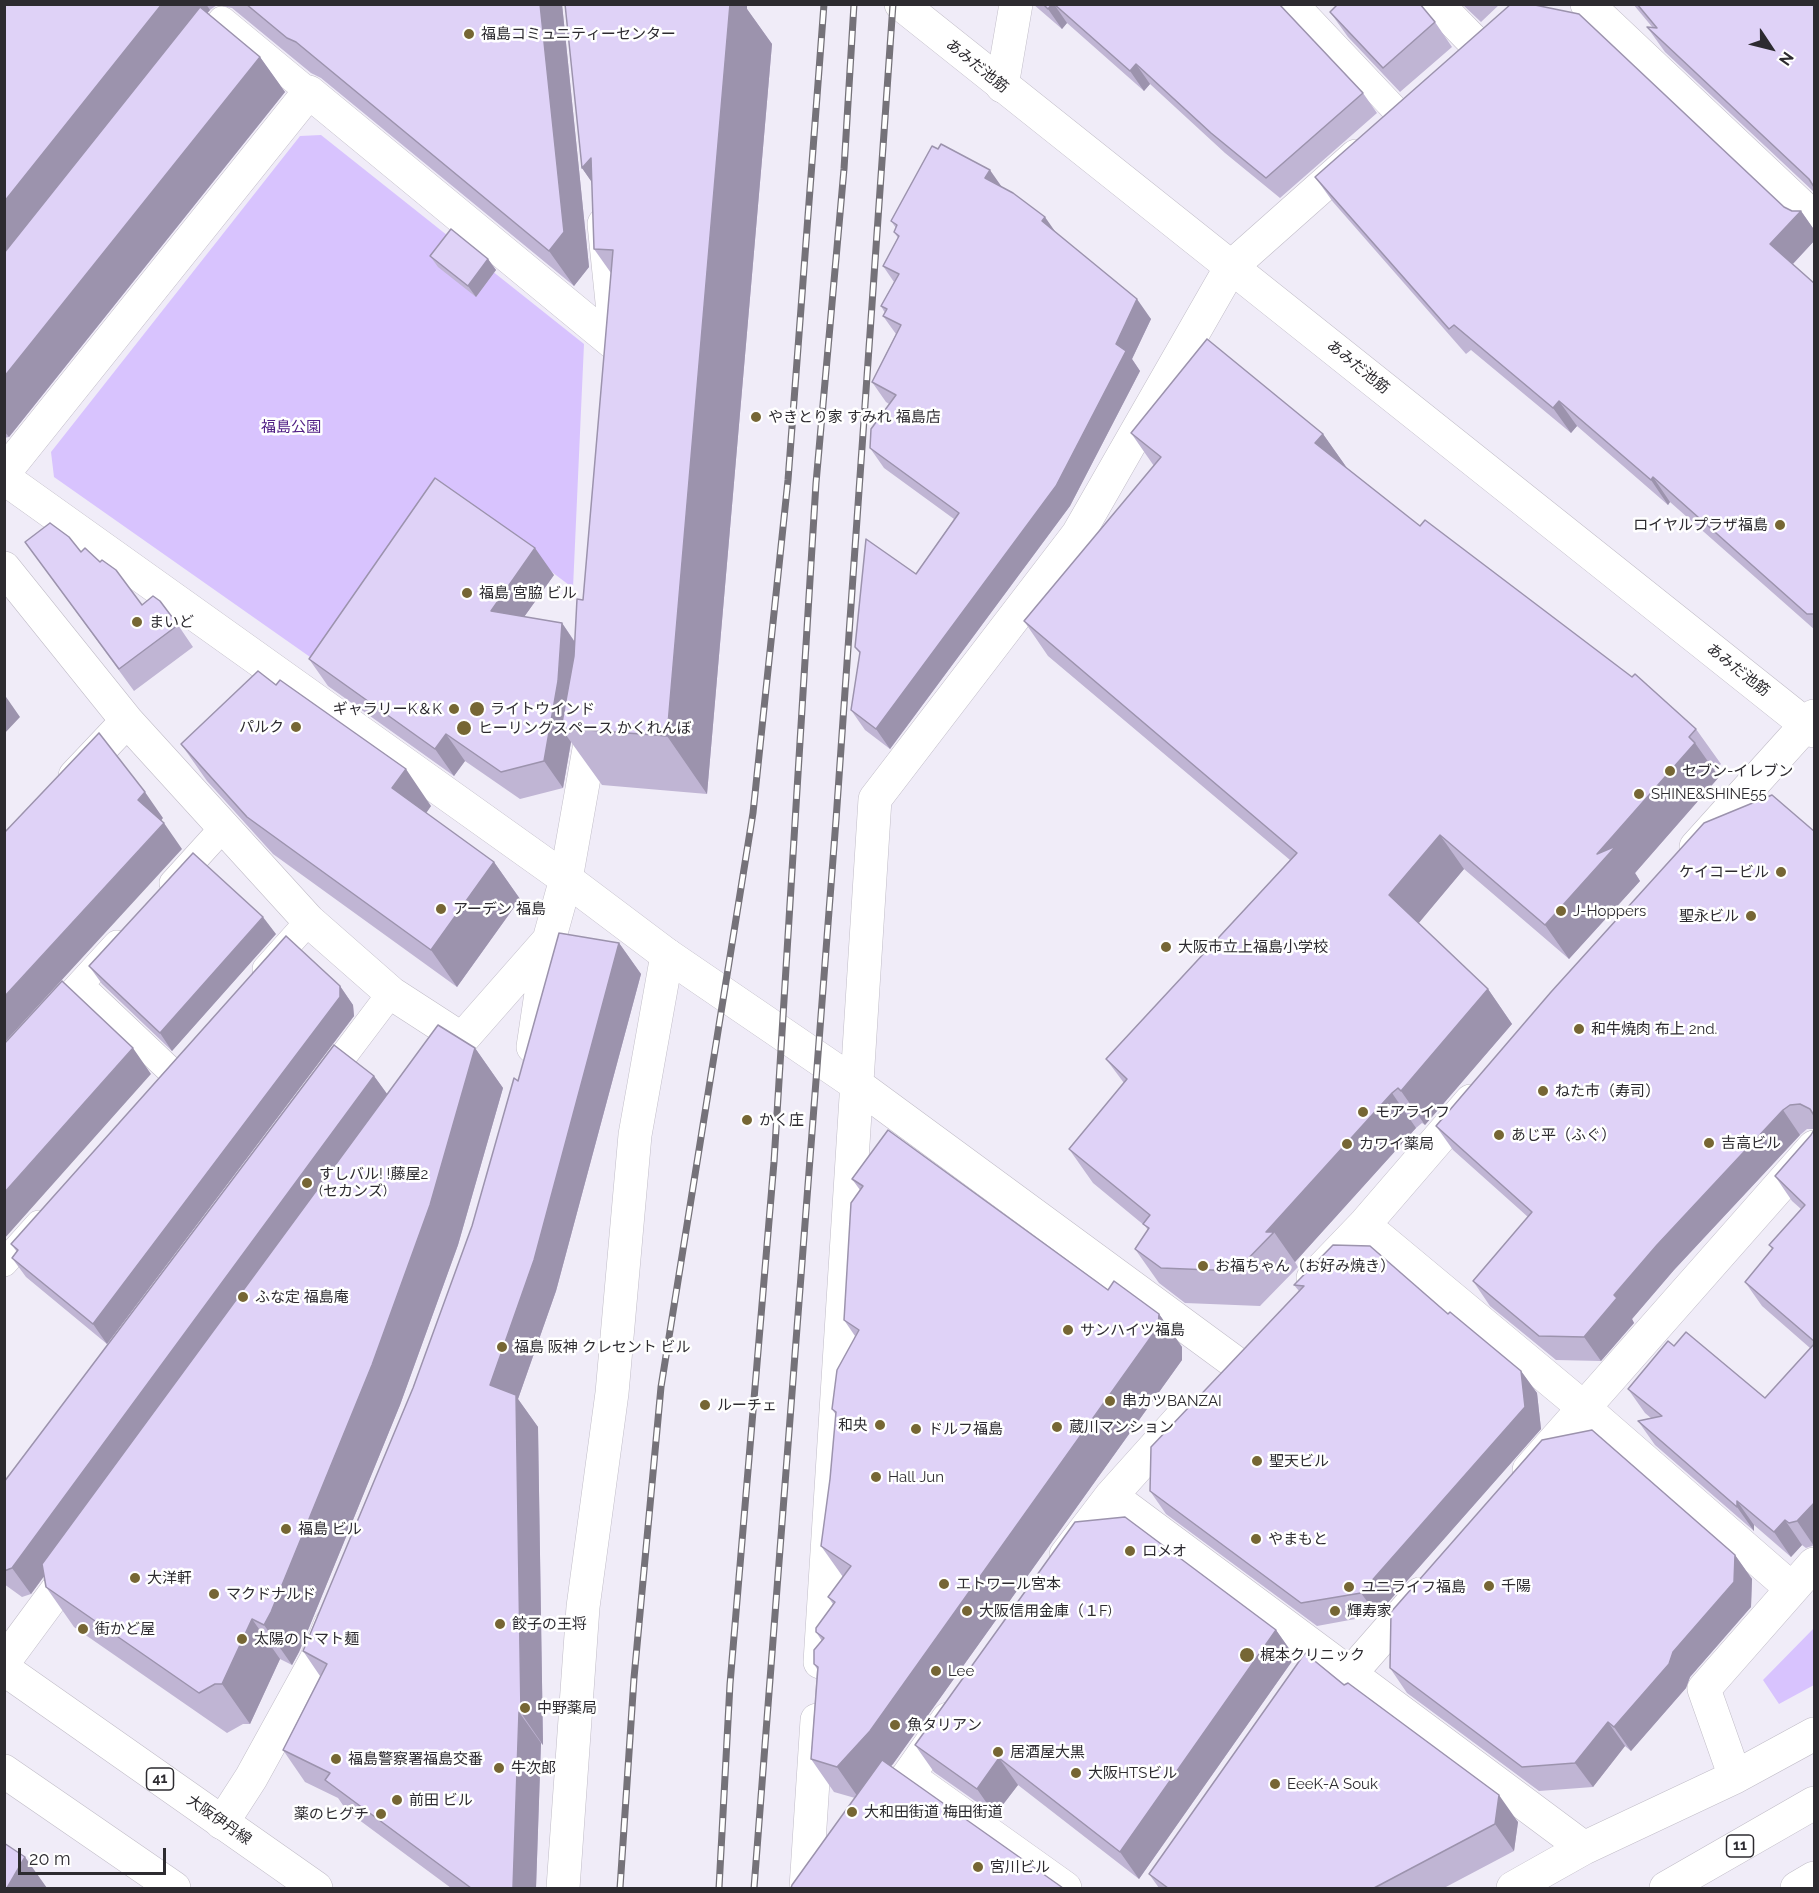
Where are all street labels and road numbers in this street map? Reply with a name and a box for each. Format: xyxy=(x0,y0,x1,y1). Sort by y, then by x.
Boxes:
street label: あみだ池筋 xyxy=(942,35,1012,97)
street label: あみだ池筋 xyxy=(1323,336,1393,398)
street label: あみだ池筋 xyxy=(1703,640,1773,700)
road number: 41 xyxy=(146,1768,174,1790)
street label: 大阪伊丹線 xyxy=(183,1791,255,1849)
road number: 11 xyxy=(1726,1835,1754,1857)

